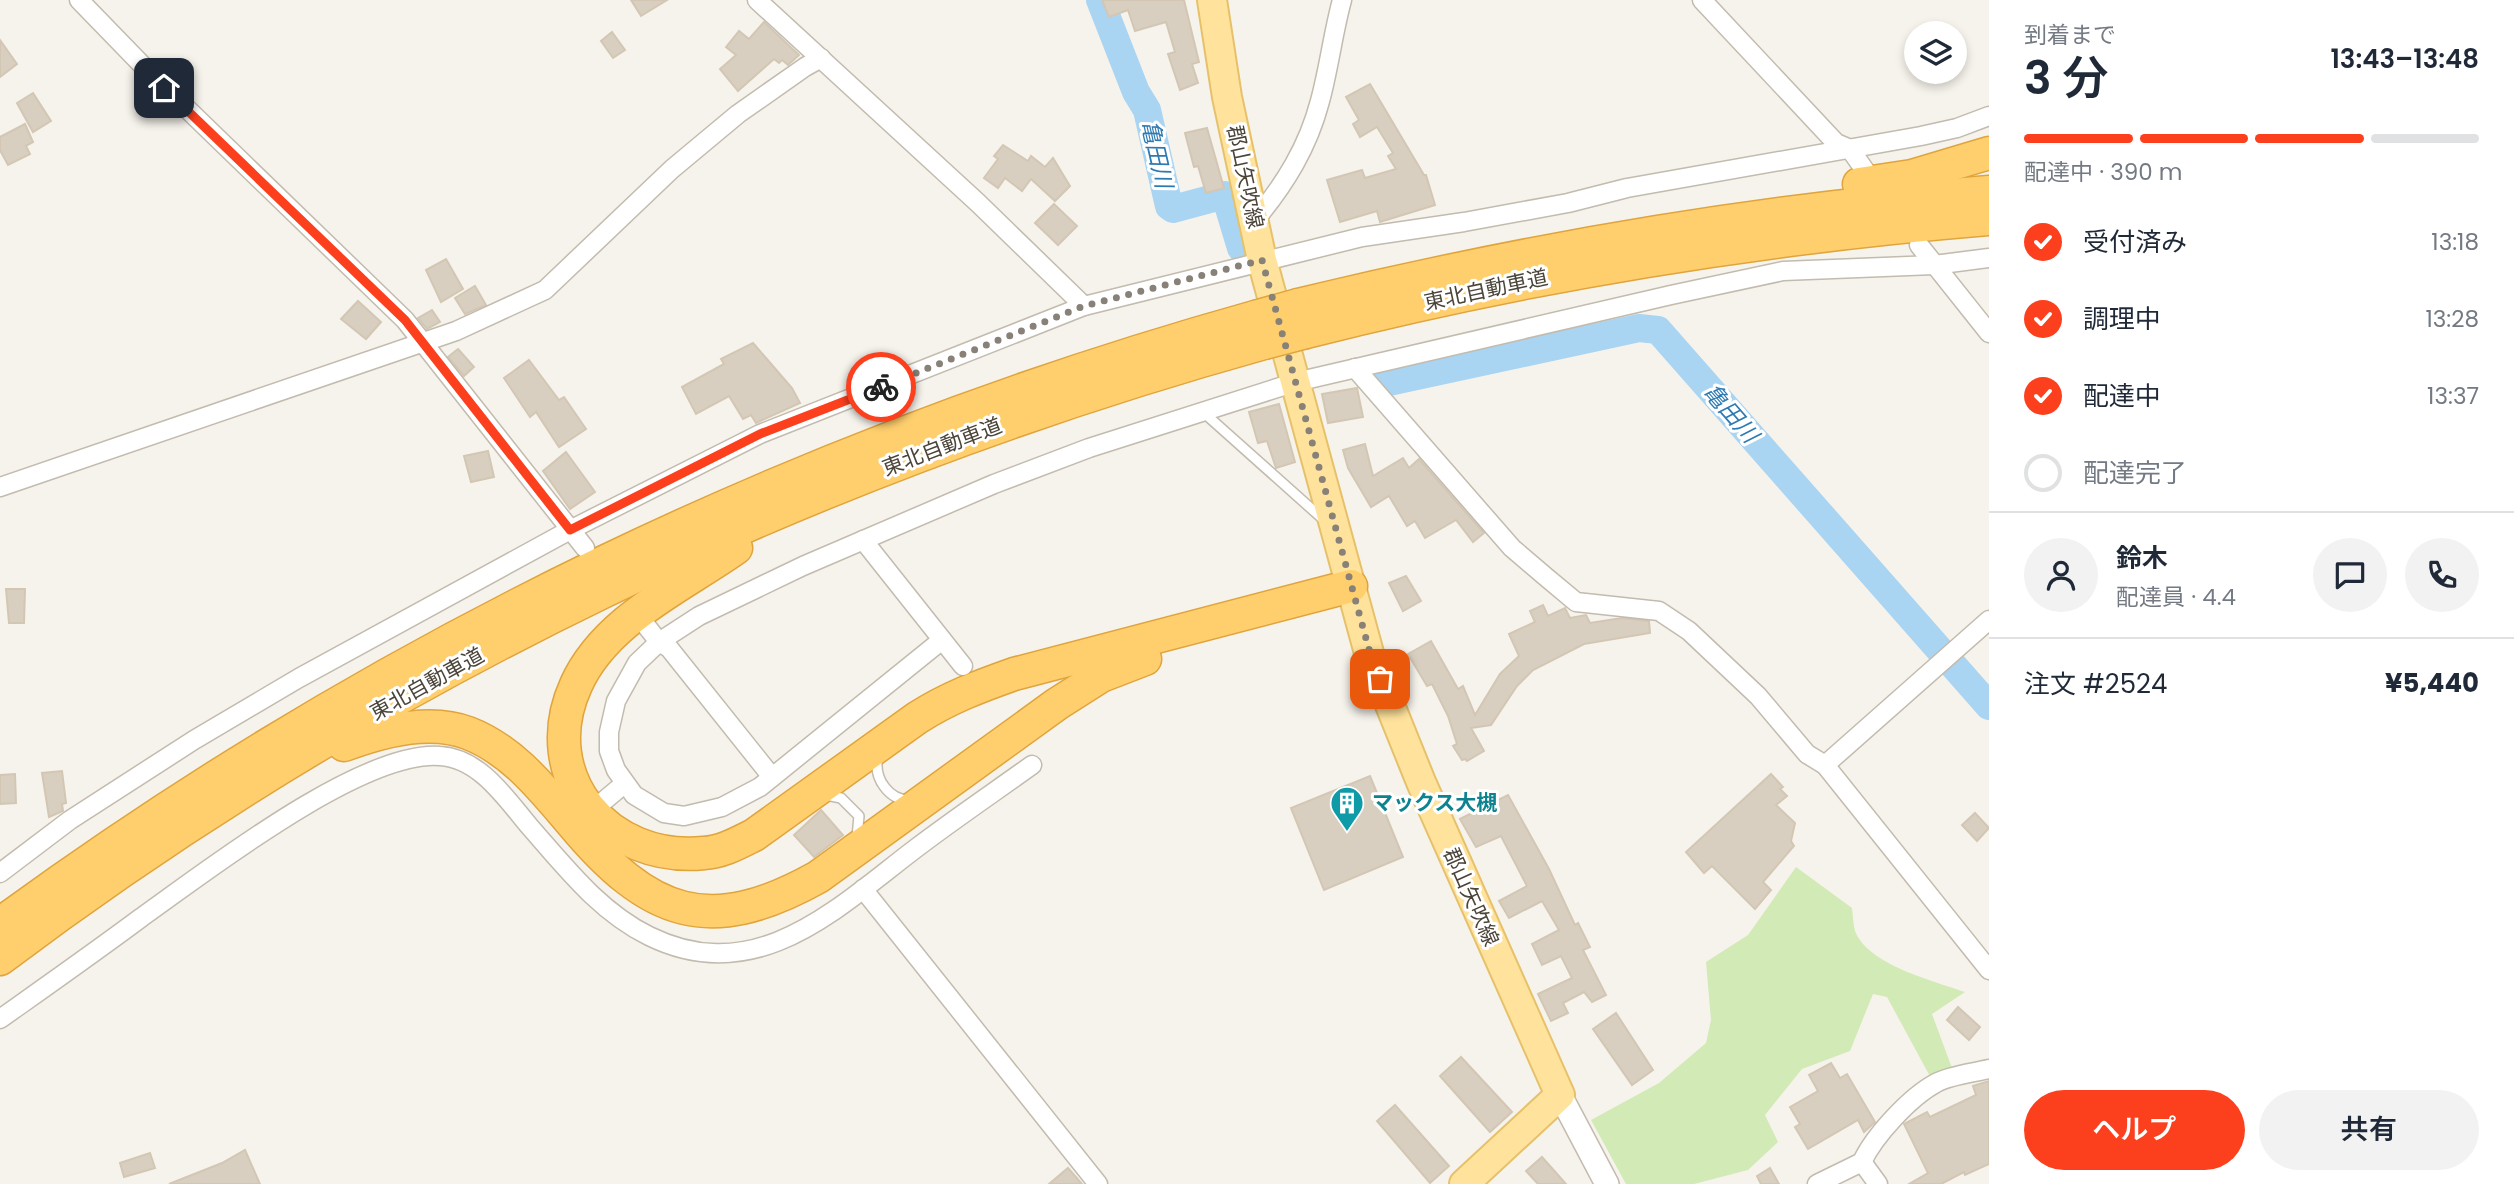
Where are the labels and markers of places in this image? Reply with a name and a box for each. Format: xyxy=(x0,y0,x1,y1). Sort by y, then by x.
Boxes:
pin xyxy=(134,58,194,118)
pin xyxy=(1350,649,1410,709)
building icon: マックス大槻 xyxy=(1328,784,1366,833)
place label: マックス大槻 xyxy=(1372,788,1497,817)

